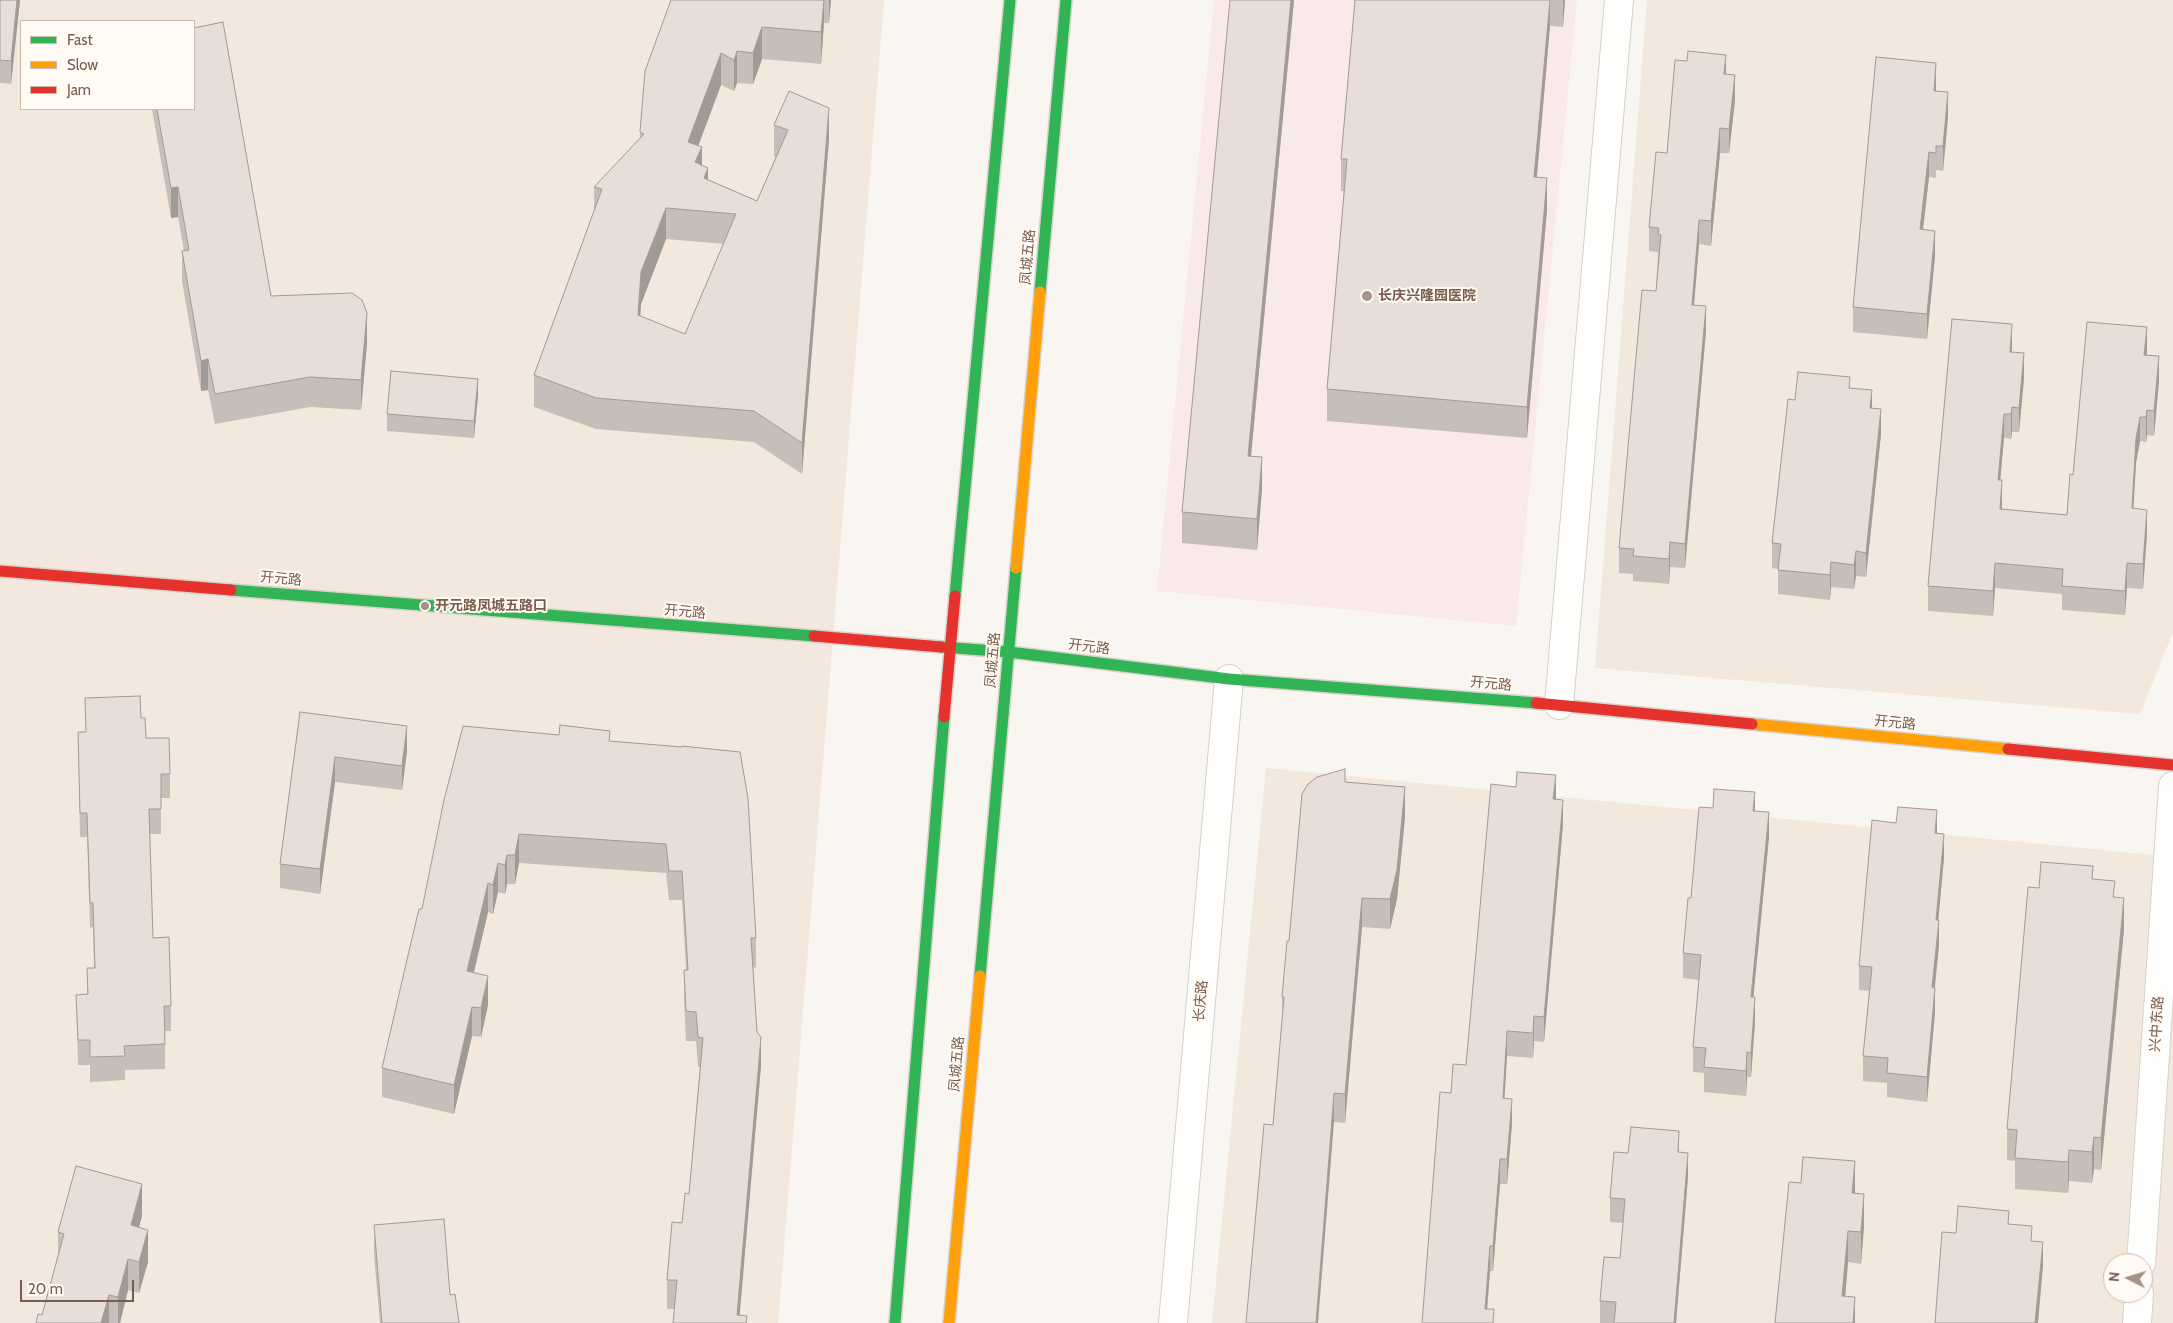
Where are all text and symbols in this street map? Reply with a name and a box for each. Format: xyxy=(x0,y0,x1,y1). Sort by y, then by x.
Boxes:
legend xyxy=(20,20,195,110)
text: Fast xyxy=(67,31,92,49)
text: Slow xyxy=(67,56,98,74)
text: Jam xyxy=(67,81,91,99)
street label: 凤城五路 xyxy=(1017,228,1039,286)
place label: 长庆兴隆园医院 xyxy=(1378,288,1476,304)
marker: 长庆兴隆园医院 xyxy=(1360,289,1374,303)
street label: 开元路 xyxy=(259,569,303,589)
place label: 开元路凤城五路口 xyxy=(435,598,547,614)
marker: 开元路凤城五路口 xyxy=(419,600,431,612)
street label: 开元路 xyxy=(663,602,707,622)
street label: 凤城五路 xyxy=(982,631,1004,689)
street label: 开元路 xyxy=(1067,636,1111,658)
street label: 开元路 xyxy=(1469,674,1513,694)
street label: 开元路 xyxy=(1873,712,1917,734)
street label: 长庆路 xyxy=(1191,979,1211,1023)
street label: 兴中东路 xyxy=(2147,995,2167,1053)
street label: 凤城五路 xyxy=(946,1035,968,1093)
north arrow xyxy=(2103,1253,2153,1303)
scale bar xyxy=(22,1270,136,1302)
text: N xyxy=(2105,1271,2123,1282)
text: 20 m xyxy=(28,1280,63,1298)

